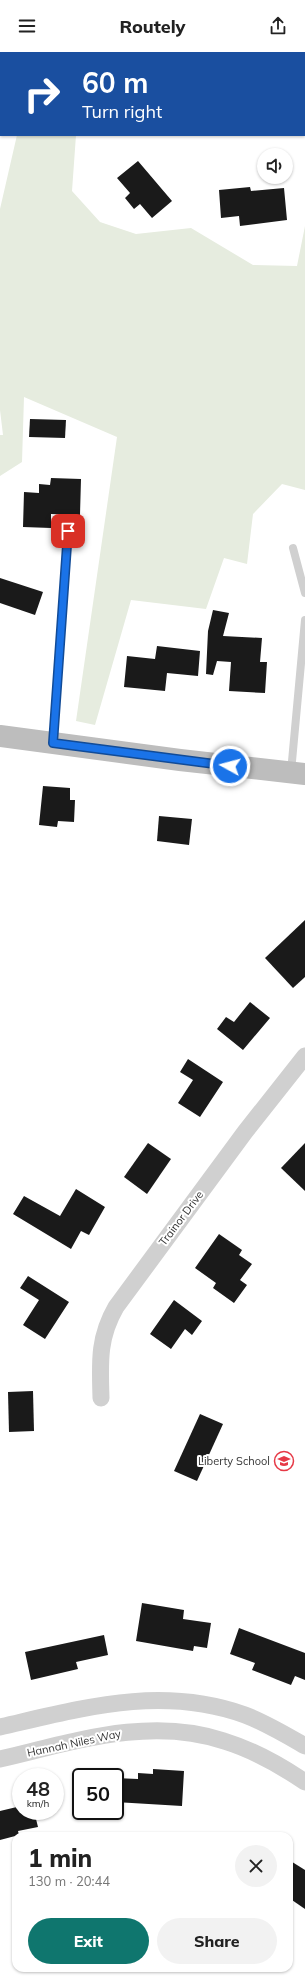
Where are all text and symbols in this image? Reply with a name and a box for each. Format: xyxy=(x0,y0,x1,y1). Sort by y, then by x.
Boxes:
icon: menu xyxy=(16,15,38,37)
text: Routely xyxy=(119,15,186,38)
icon: share xyxy=(267,15,289,37)
text: 60 m xyxy=(82,65,148,100)
icon: right xyxy=(16,68,68,120)
text: Turn right xyxy=(82,100,162,123)
map controls xyxy=(257,148,293,184)
button: sound xyxy=(257,148,293,184)
pin xyxy=(51,514,85,548)
icon: arrive xyxy=(57,520,79,542)
position arrow xyxy=(209,745,251,787)
street label: Trainor Drive xyxy=(156,1188,206,1248)
school or university icon: Liberty School xyxy=(273,1450,295,1472)
place label: Liberty School xyxy=(198,1454,270,1468)
street label: Hannah Niles Way xyxy=(26,1726,122,1760)
speed limit sign: 50 xyxy=(72,1768,124,1820)
text: 48 xyxy=(26,1776,50,1801)
text: km/h xyxy=(27,1797,49,1810)
text: 1 min xyxy=(28,1843,92,1873)
button: close xyxy=(235,1845,277,1887)
text: 130 m · 20:44 xyxy=(28,1873,110,1889)
button: Exit xyxy=(28,1918,149,1964)
button: Share xyxy=(157,1918,277,1964)

